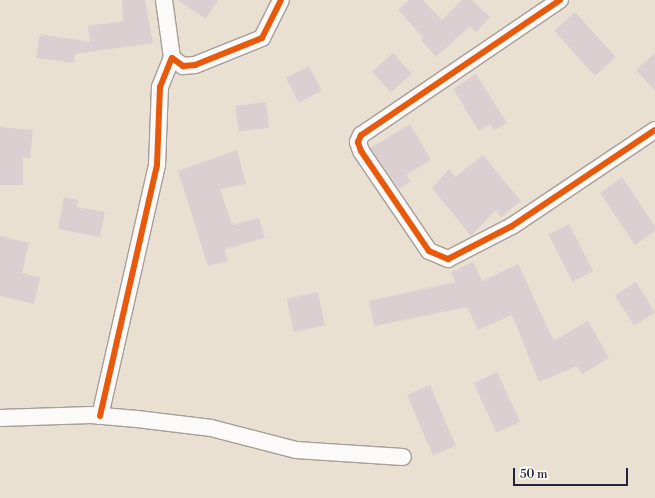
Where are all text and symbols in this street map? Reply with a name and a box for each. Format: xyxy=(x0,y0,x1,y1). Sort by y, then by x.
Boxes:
scale bar xyxy=(515,460,630,486)
text: 50 m xyxy=(520,467,548,482)

